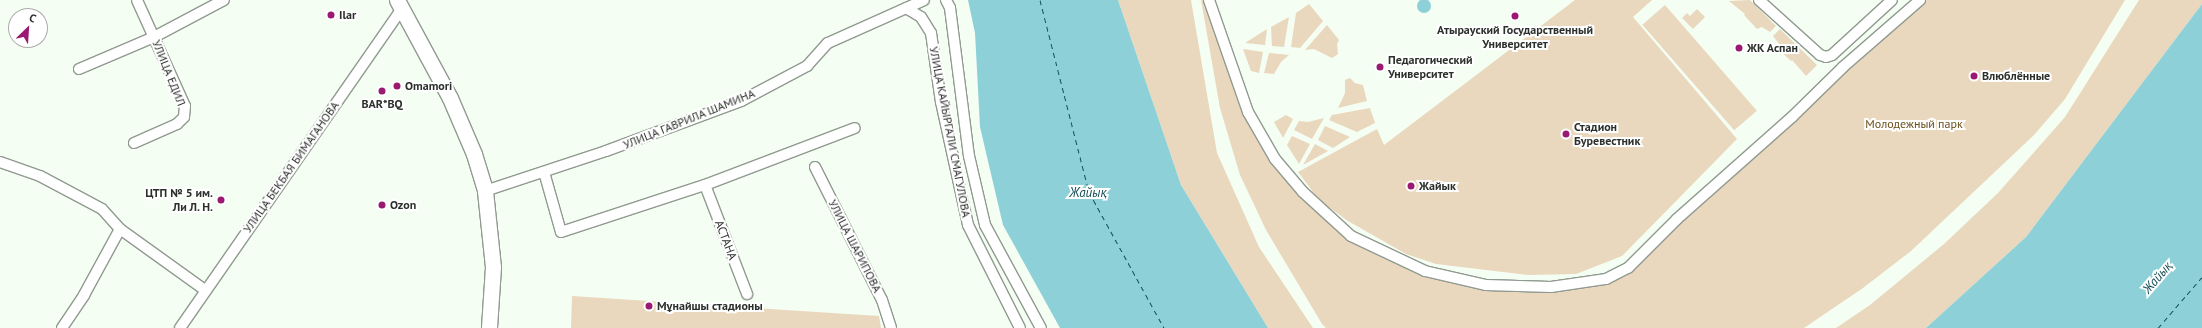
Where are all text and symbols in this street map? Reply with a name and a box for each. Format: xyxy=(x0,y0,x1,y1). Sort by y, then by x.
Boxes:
north arrow xyxy=(8,8,48,48)
place label: Ilar xyxy=(339,8,356,22)
text: С xyxy=(27,10,38,26)
marker: Ilar xyxy=(326,10,336,20)
marker: Атырауский Государственный Университет xyxy=(1510,11,1520,21)
place label: Атырауский Государственный Университет xyxy=(1437,23,1593,51)
street label: УЛИЦА ЕДИЛ xyxy=(149,38,189,108)
place label: ЖК Аспан xyxy=(1747,41,1799,55)
marker: ЖК Аспан xyxy=(1734,43,1744,53)
street label: УЛИЦА КАЙЫРГАЛИ СМАГУЛОВА xyxy=(926,45,974,219)
place label: Педагогический Университет xyxy=(1388,53,1473,81)
marker: Педагогический Университет xyxy=(1375,62,1385,72)
place label: Влюблённые xyxy=(1982,69,2050,83)
marker: Влюблённые xyxy=(1969,71,1979,81)
place label: Omamori xyxy=(405,79,452,93)
marker: Omamori xyxy=(392,81,402,91)
marker: BAR*BQ xyxy=(377,86,387,96)
street label: УЛИЦА ГАВРИЛА ШАМИНА xyxy=(621,86,757,152)
place label: BAR*BQ xyxy=(361,97,403,111)
street label: УЛИЦА БЕКБАЯ БИМАГАНОВА xyxy=(240,98,342,236)
park label: Молодежный парк xyxy=(1865,117,1963,131)
place label: Стадион Буревестник xyxy=(1574,120,1640,148)
marker: Стадион Буревестник xyxy=(1561,129,1571,139)
place label: Жайык xyxy=(1419,179,1456,193)
marker: Жайык xyxy=(1406,181,1416,191)
water label: Жайық xyxy=(1070,185,1106,201)
place label: ЦТП № 5 им. Ли Л. Н. xyxy=(145,186,213,214)
marker: ЦТП № 5 им. Ли Л. Н. xyxy=(216,195,226,205)
street label: УЛИЦА ШАРИПОВА xyxy=(825,197,885,295)
place label: Ozon xyxy=(390,198,416,212)
marker: Ozon xyxy=(377,200,387,210)
street label: АСТАНА xyxy=(712,218,740,262)
water label: Жайық xyxy=(2140,259,2176,297)
place label: Мұнайшы стадионы xyxy=(657,299,763,313)
marker: Мұнайшы стадионы xyxy=(644,301,654,311)

